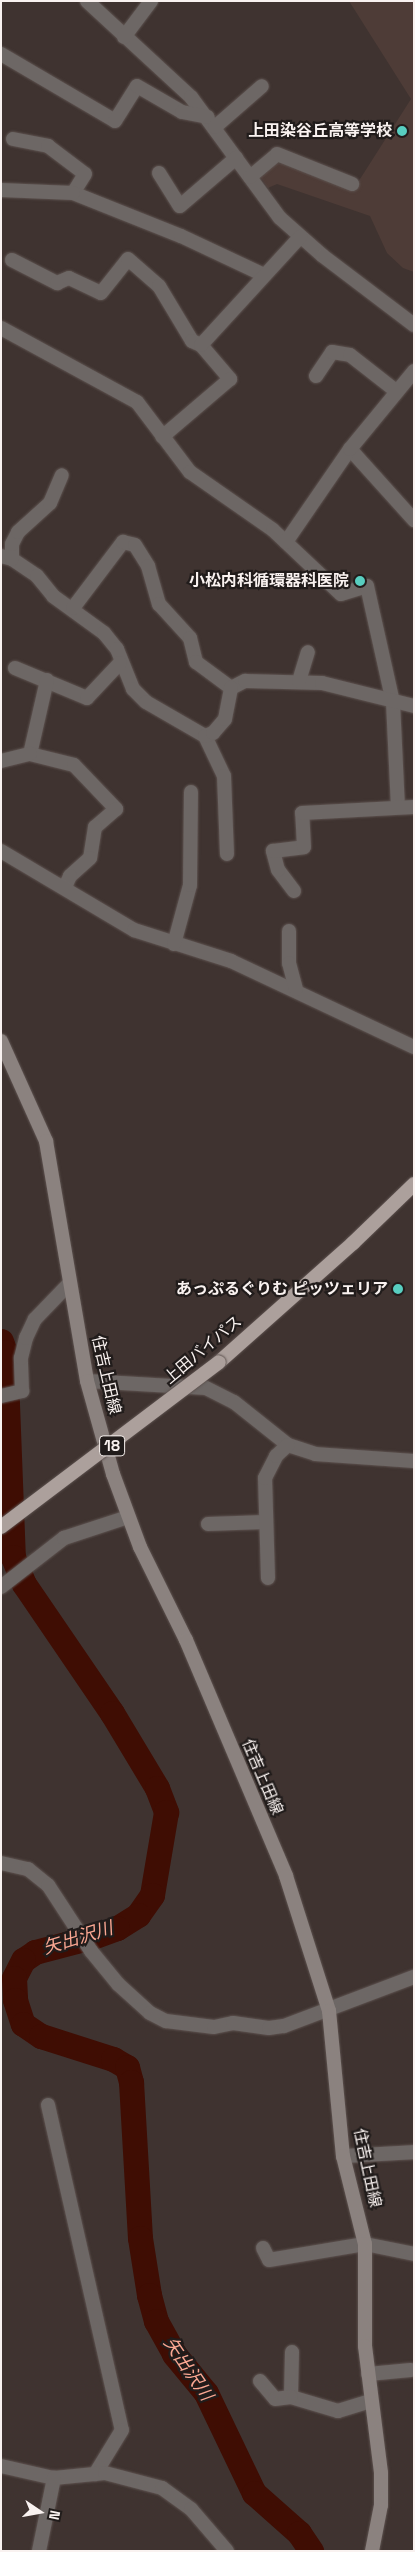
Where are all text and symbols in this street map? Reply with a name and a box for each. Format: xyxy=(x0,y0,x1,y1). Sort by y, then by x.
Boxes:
place label: 上田染谷丘高等学校 xyxy=(248,121,392,141)
marker: 上田染谷丘高等学校 xyxy=(396,125,408,137)
place label: 小松内科循環器科医院 xyxy=(189,571,349,591)
marker: 小松内科循環器科医院 xyxy=(353,574,367,588)
place label: あっぷるぐりむ ピッツェリア xyxy=(176,1279,388,1299)
marker: あっぷるぐりむ ピッツェリア xyxy=(392,1283,404,1295)
street label: 上田バイパス xyxy=(160,1312,246,1388)
street label: 住吉上田線 xyxy=(88,1334,124,1416)
road number: 18 xyxy=(98,1434,126,1458)
street label: 住吉上田線 xyxy=(238,1736,286,1818)
water label: 矢出沢川 xyxy=(40,1917,116,1959)
street label: 住吉上田線 xyxy=(349,2127,385,2209)
water label: 矢出沢川 xyxy=(159,2333,217,2405)
north arrow xyxy=(15,2487,65,2537)
text: N xyxy=(45,2509,64,2522)

